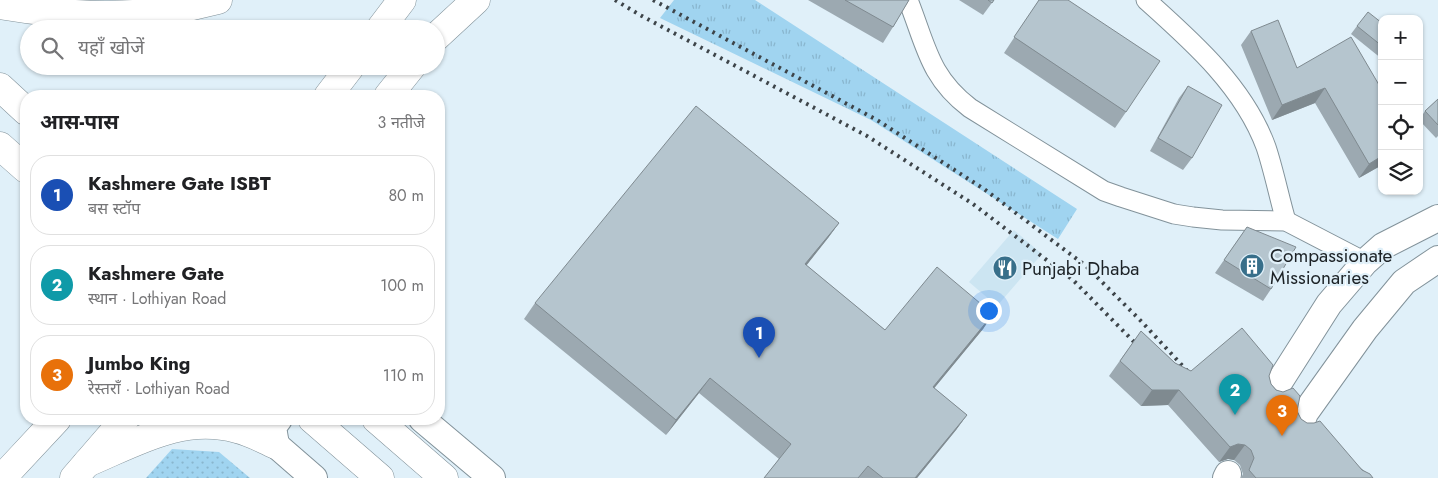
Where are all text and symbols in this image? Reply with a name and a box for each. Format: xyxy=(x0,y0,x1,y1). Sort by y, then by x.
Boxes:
map controls xyxy=(1378,15,1423,195)
button: + xyxy=(1378,15,1423,60)
search box xyxy=(20,20,445,75)
icon: search xyxy=(38,34,66,62)
text: यहाँ खोजें xyxy=(78,34,144,61)
button: − xyxy=(1378,60,1423,105)
button: locate xyxy=(1378,105,1423,150)
text: आस-पास xyxy=(40,107,119,137)
text: 3 नतीजे xyxy=(377,111,425,134)
button: layers xyxy=(1378,150,1423,195)
text: Kashmere Gate ISBT xyxy=(88,170,271,197)
text: 1 xyxy=(53,184,61,207)
text: 80 m xyxy=(388,184,424,207)
text: बस स्टॉप xyxy=(88,197,140,220)
place label: Compassionate Missionaries xyxy=(1270,242,1392,291)
building icon: Compassionate Missionaries xyxy=(1239,253,1265,279)
restaurant icon: Punjabi Dhaba xyxy=(992,255,1018,281)
place label: Punjabi Dhaba xyxy=(1022,255,1139,282)
text: Kashmere Gate xyxy=(88,260,224,287)
text: 2 xyxy=(52,274,62,297)
text: 100 m xyxy=(380,274,424,297)
text: स्थान · Lothiyan Road xyxy=(88,287,226,310)
your location xyxy=(976,298,1002,324)
pin: 1 xyxy=(743,317,775,358)
text: Jumbo King xyxy=(88,350,190,377)
text: 3 xyxy=(52,364,62,387)
text: 110 m xyxy=(383,364,424,387)
pin: 2 xyxy=(1219,374,1251,415)
text: रेस्तराँ · Lothiyan Road xyxy=(88,377,230,400)
pin: 3 xyxy=(1266,395,1298,436)

